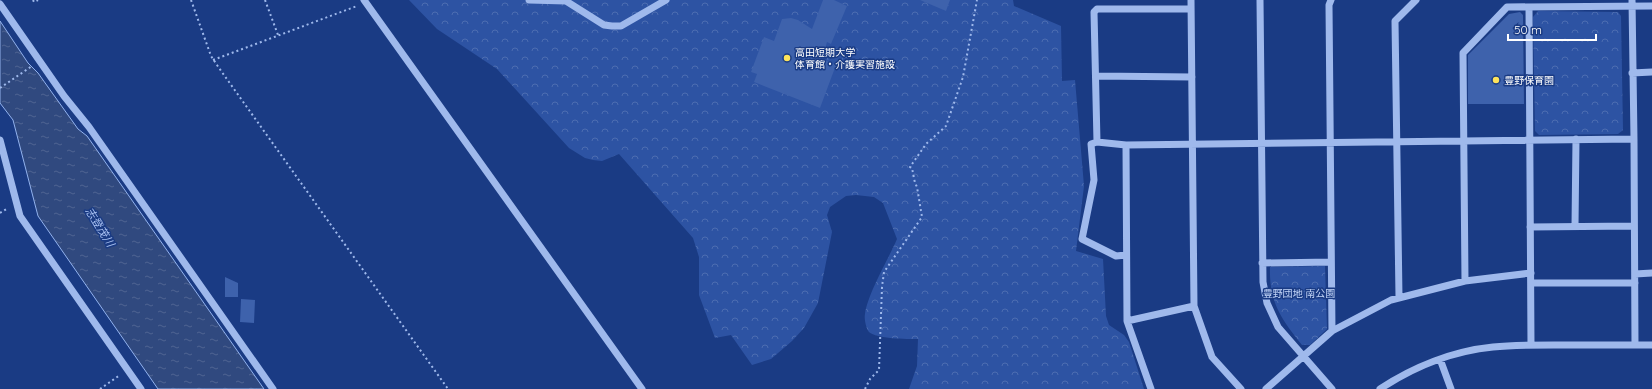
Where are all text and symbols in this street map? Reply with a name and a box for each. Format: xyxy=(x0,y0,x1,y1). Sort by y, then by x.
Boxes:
scale bar xyxy=(1508,16,1596,42)
text: 50 m xyxy=(1514,22,1542,37)
place label: 高田短期大学 体育館・介護実習施設 xyxy=(795,46,895,71)
marker: 高田短期大学 体育館・介護実習施設 xyxy=(782,53,792,63)
place label: 豊野保育園 xyxy=(1504,74,1554,87)
marker: 豊野保育園 xyxy=(1491,75,1501,85)
water label: 志登茂川 xyxy=(82,205,118,250)
park label: 豊野団地 南公園 xyxy=(1263,287,1335,300)

